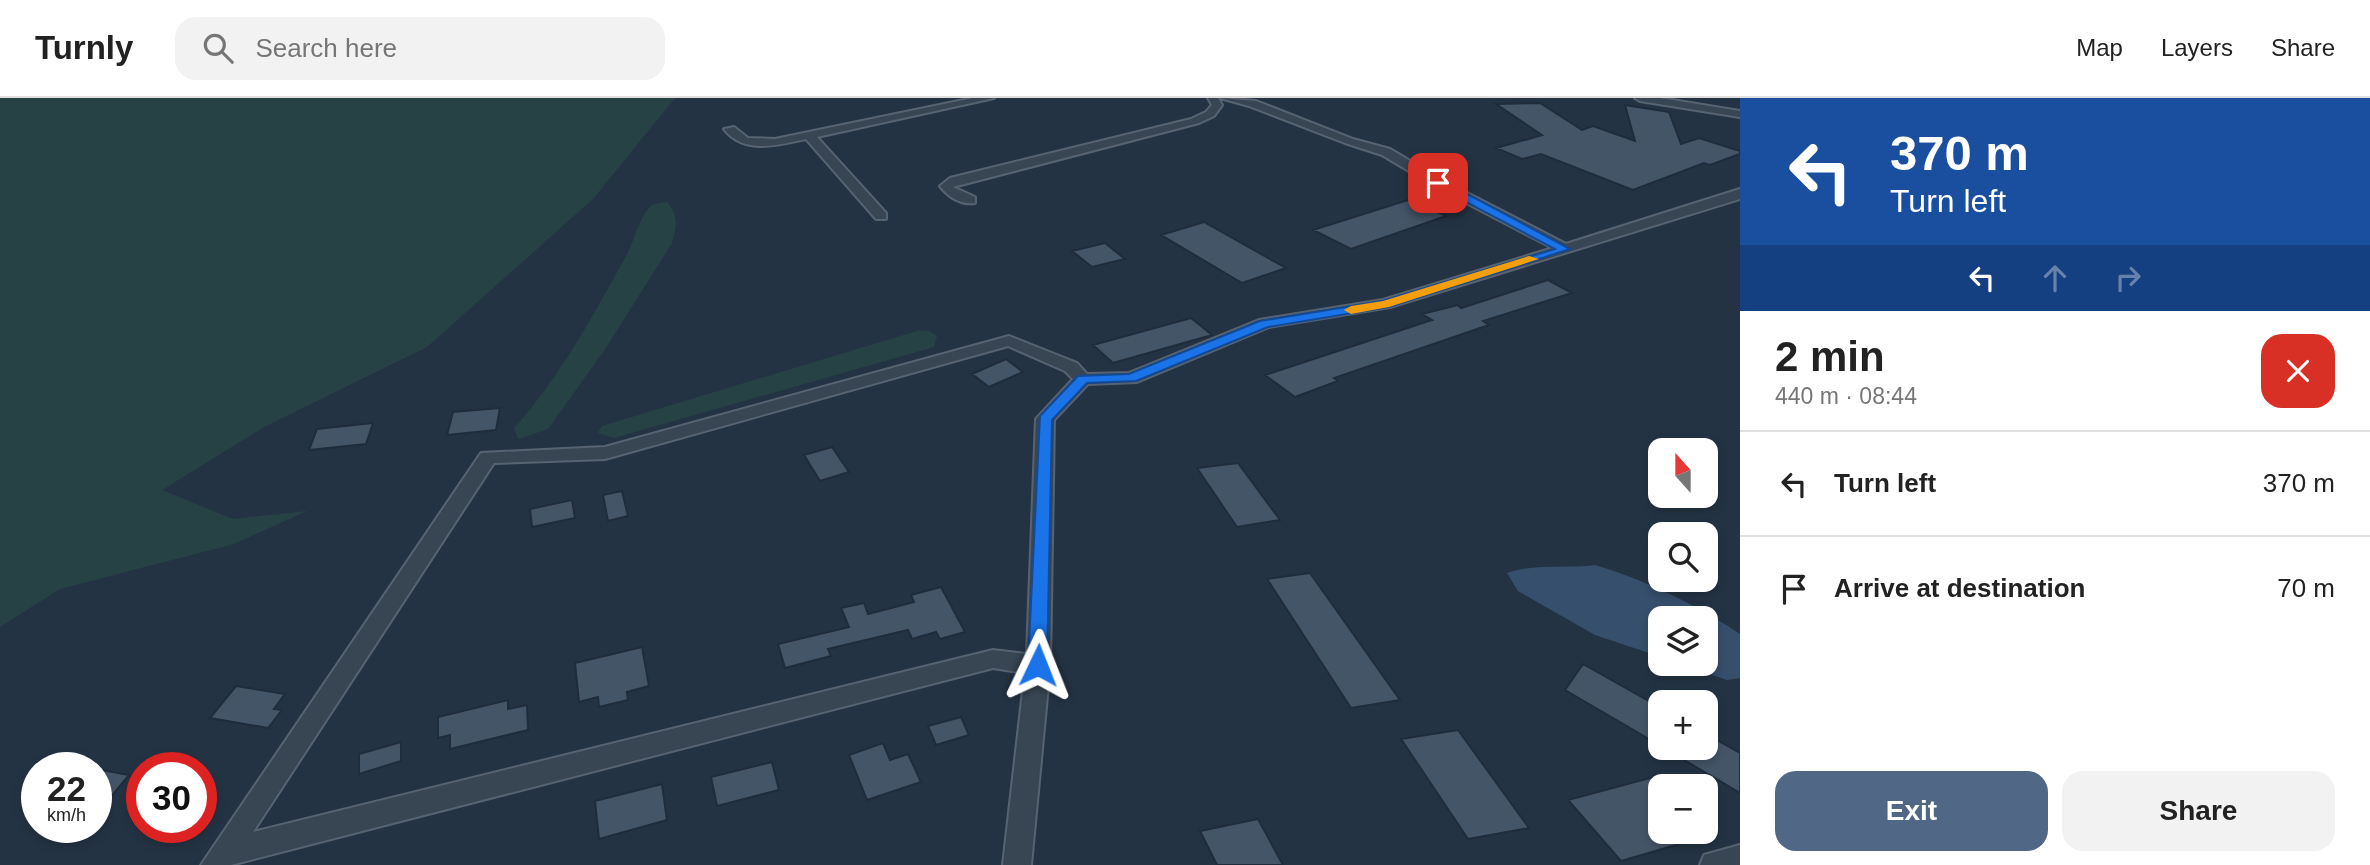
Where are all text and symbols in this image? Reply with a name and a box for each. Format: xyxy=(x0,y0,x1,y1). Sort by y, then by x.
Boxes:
search box xyxy=(175,17,665,80)
text: Turnly xyxy=(35,29,133,66)
icon: search xyxy=(199,29,237,67)
text: Search here xyxy=(255,33,397,63)
text: Map xyxy=(2076,34,2123,61)
text: Layers xyxy=(2161,34,2233,61)
text: Share xyxy=(2271,34,2335,61)
icon: left xyxy=(1775,126,1866,217)
text: 370 m xyxy=(1890,126,2029,180)
pin xyxy=(1408,153,1468,213)
icon: arrive xyxy=(1419,164,1457,202)
text: Turn left xyxy=(1890,183,2006,219)
icon: left xyxy=(1963,259,2001,297)
icon: ahead xyxy=(2036,259,2074,297)
icon: right xyxy=(2109,259,2147,297)
text: 2 min xyxy=(1775,333,1885,380)
button: close xyxy=(2261,334,2335,408)
text: 440 m · 08:44 xyxy=(1775,383,1917,409)
north arrow xyxy=(1648,438,1718,508)
map controls xyxy=(1648,438,1718,844)
icon: left xyxy=(1775,465,1813,503)
text: Turn left xyxy=(1834,468,1936,498)
text: 370 m xyxy=(2263,468,2335,498)
button: search xyxy=(1648,522,1718,592)
icon: arrive xyxy=(1775,570,1813,608)
text: Arrive at destination xyxy=(1834,573,2085,603)
text: 70 m xyxy=(2277,573,2335,603)
button: layers xyxy=(1648,606,1718,676)
position arrow xyxy=(1001,628,1075,702)
button: + xyxy=(1648,690,1718,760)
speed limit sign: 30 xyxy=(126,752,217,843)
text: 22 xyxy=(47,769,86,808)
button: Exit xyxy=(1775,771,2048,851)
button: Share xyxy=(2062,771,2335,851)
button: − xyxy=(1648,774,1718,844)
text: km/h xyxy=(47,805,86,825)

